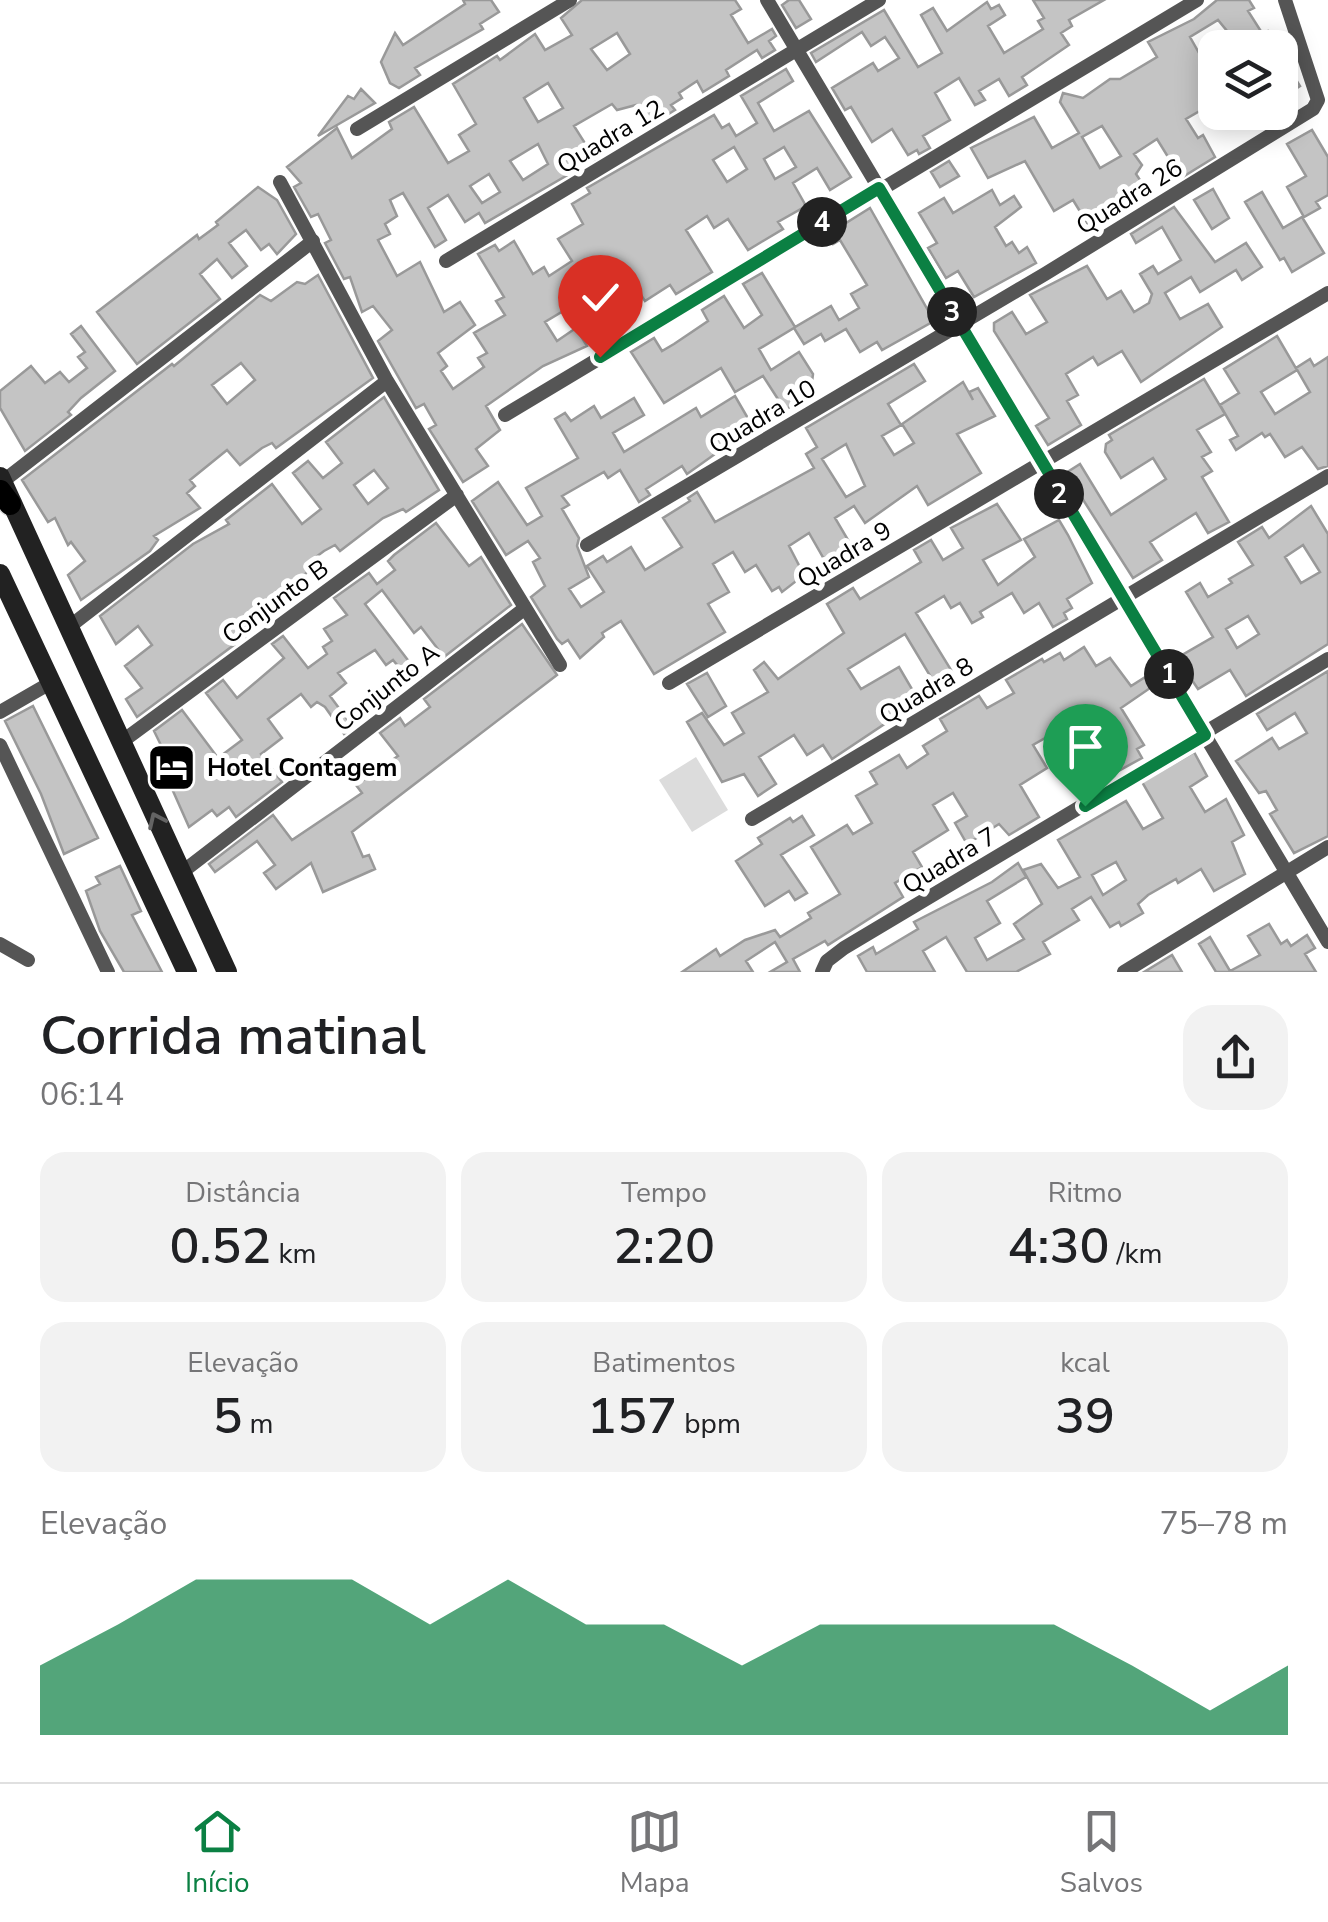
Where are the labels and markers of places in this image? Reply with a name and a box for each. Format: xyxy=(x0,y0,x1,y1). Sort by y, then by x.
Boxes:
pin: 4 xyxy=(797,197,847,247)
pin xyxy=(558,255,643,358)
pin: 3 xyxy=(927,287,977,337)
pin: 2 xyxy=(1034,469,1084,519)
pin: 1 xyxy=(1144,649,1194,699)
pin xyxy=(1043,704,1128,807)
hotel icon: Hotel Contagem xyxy=(146,741,198,793)
place label: Hotel Contagem xyxy=(207,751,397,785)

